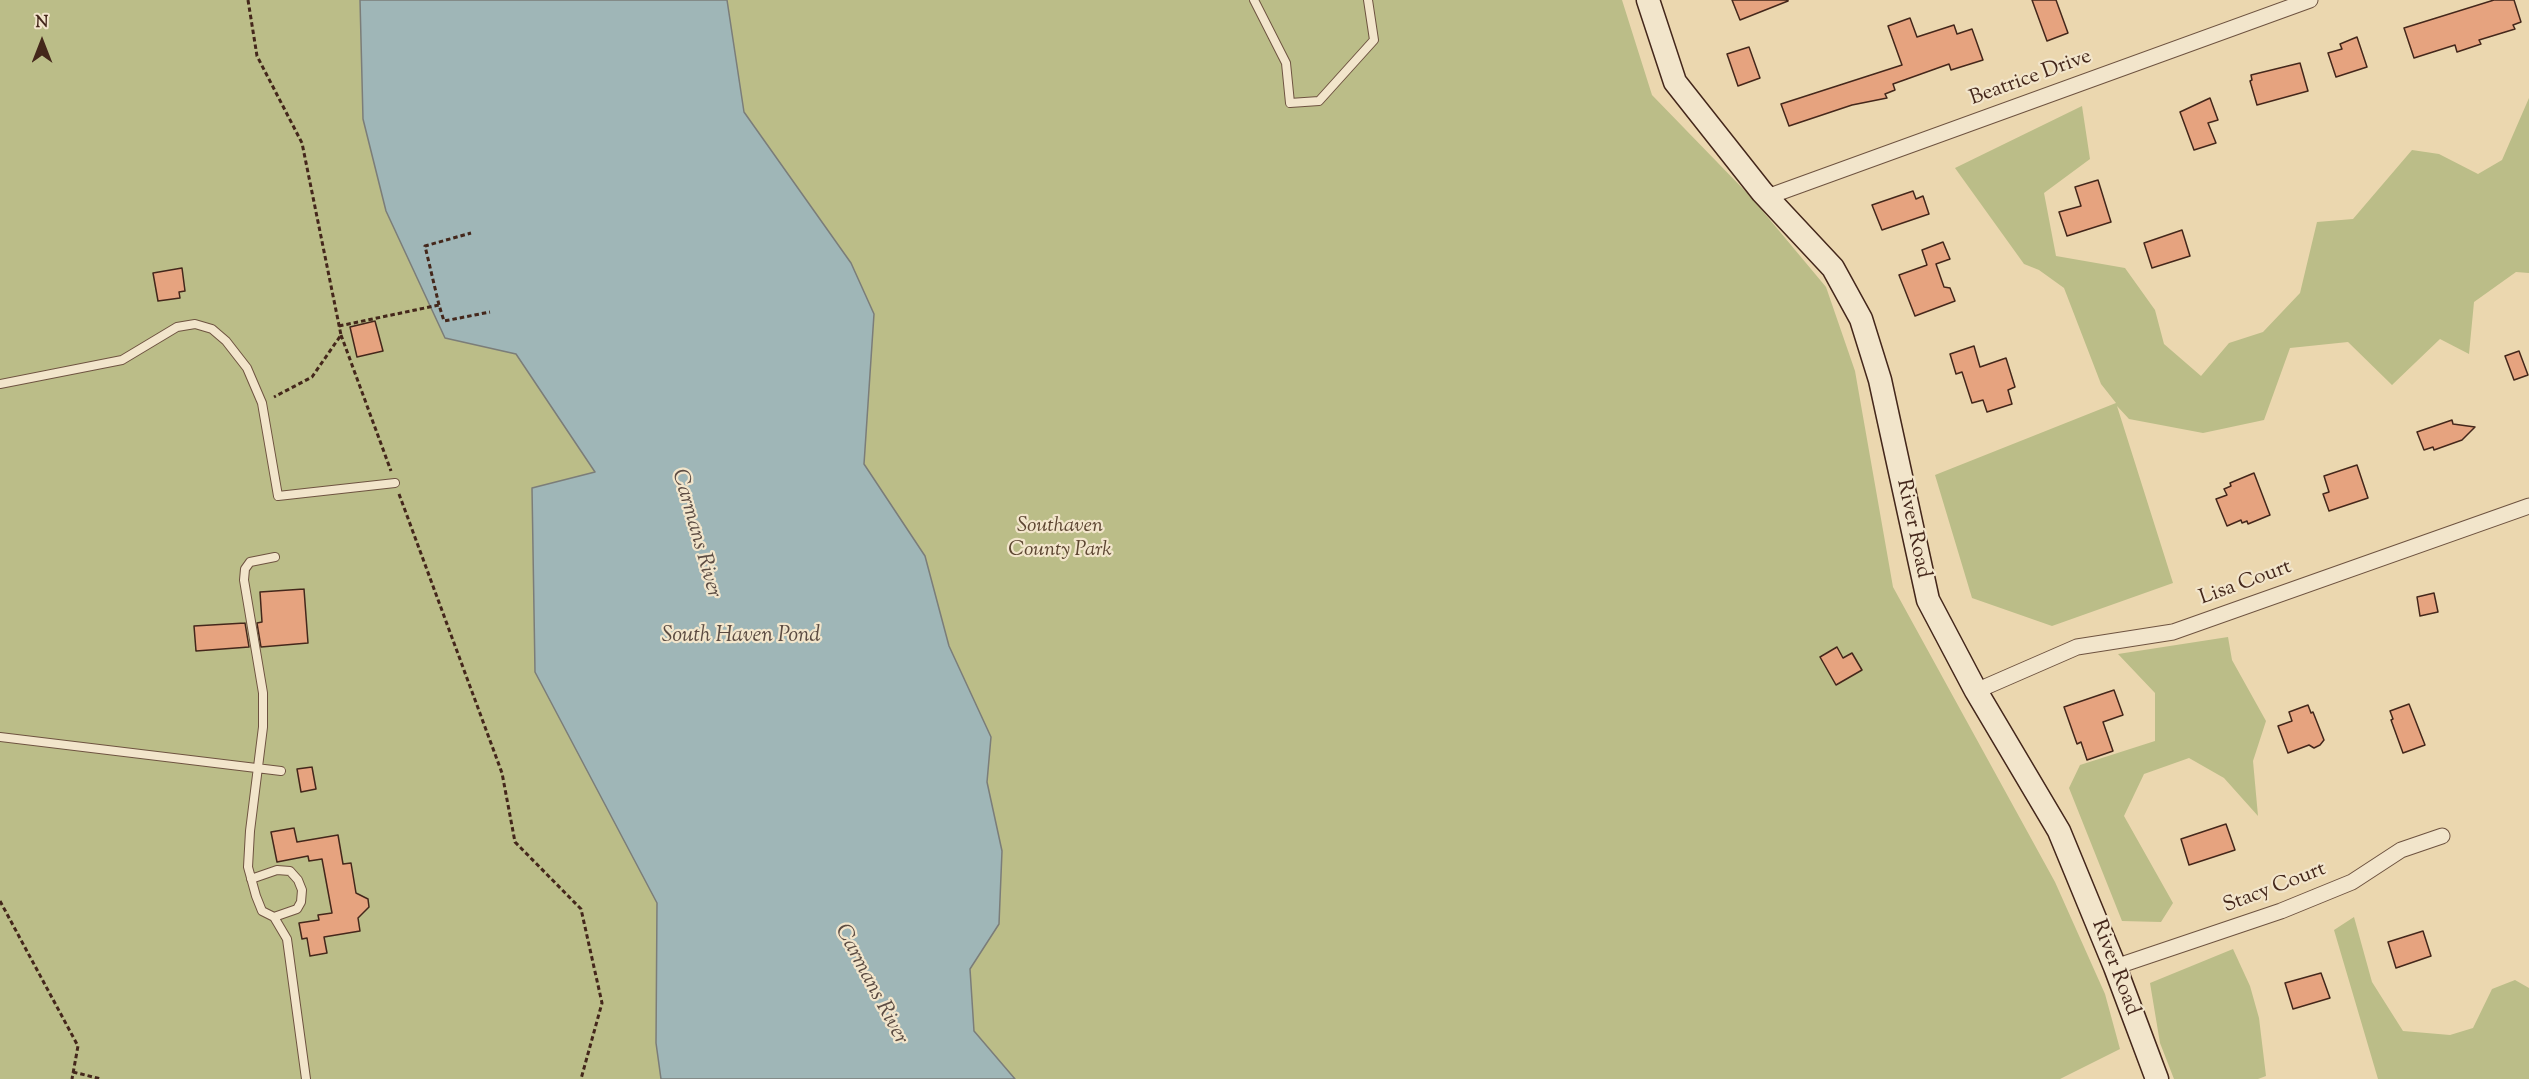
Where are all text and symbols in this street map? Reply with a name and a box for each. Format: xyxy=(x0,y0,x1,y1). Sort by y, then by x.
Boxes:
north arrow xyxy=(12,12,72,72)
text: N xyxy=(36,12,48,35)
street label: Beatrice Drive xyxy=(1967,45,2095,113)
water label: Carmans River xyxy=(664,467,726,601)
street label: River Road xyxy=(1889,477,1935,581)
park label: Southaven County Park xyxy=(1008,514,1112,564)
street label: Lisa Court xyxy=(2197,556,2295,612)
water label: South Haven Pond xyxy=(662,624,820,650)
street label: Stacy Court xyxy=(2220,858,2330,920)
street label: River Road xyxy=(2084,917,2144,1019)
water label: Carmans River xyxy=(827,920,913,1050)

